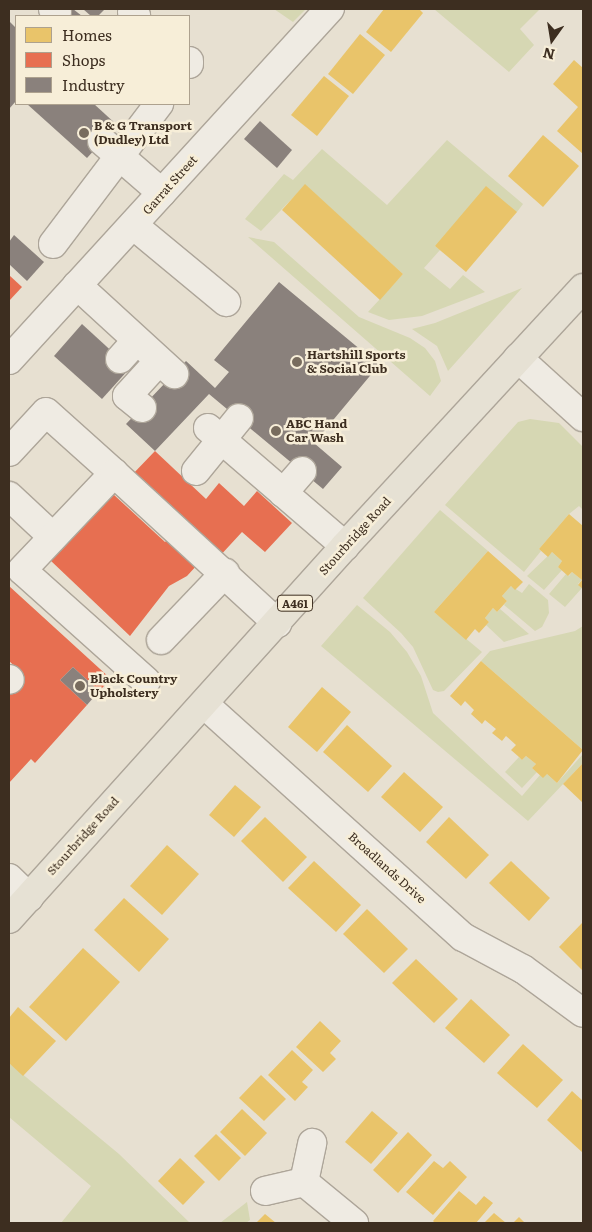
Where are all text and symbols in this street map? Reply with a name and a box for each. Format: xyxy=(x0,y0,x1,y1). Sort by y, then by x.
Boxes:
legend xyxy=(15,15,190,105)
north arrow xyxy=(527,15,577,65)
text: Homes xyxy=(62,23,112,46)
text: N xyxy=(541,44,557,66)
text: Shops xyxy=(62,48,105,71)
text: Industry xyxy=(62,73,125,96)
place label: B & G Transport (Dudley) Ltd xyxy=(94,119,192,147)
marker: B & G Transport (Dudley) Ltd xyxy=(78,127,90,139)
street label: Garrat Street xyxy=(140,153,200,217)
place label: Hartshill Sports & Social Club xyxy=(307,348,405,376)
marker: Hartshill Sports & Social Club xyxy=(291,356,303,368)
place label: ABC Hand Car Wash xyxy=(286,417,347,445)
marker: ABC Hand Car Wash xyxy=(270,425,282,437)
street label: Stourbridge Road xyxy=(316,494,394,578)
road number: A461 xyxy=(276,594,314,612)
place label: Black Country Upholstery xyxy=(90,672,177,700)
marker: Black Country Upholstery xyxy=(74,680,86,692)
street label: Stourbridge Road xyxy=(44,794,122,878)
street label: Broadlands Drive xyxy=(345,829,429,907)

